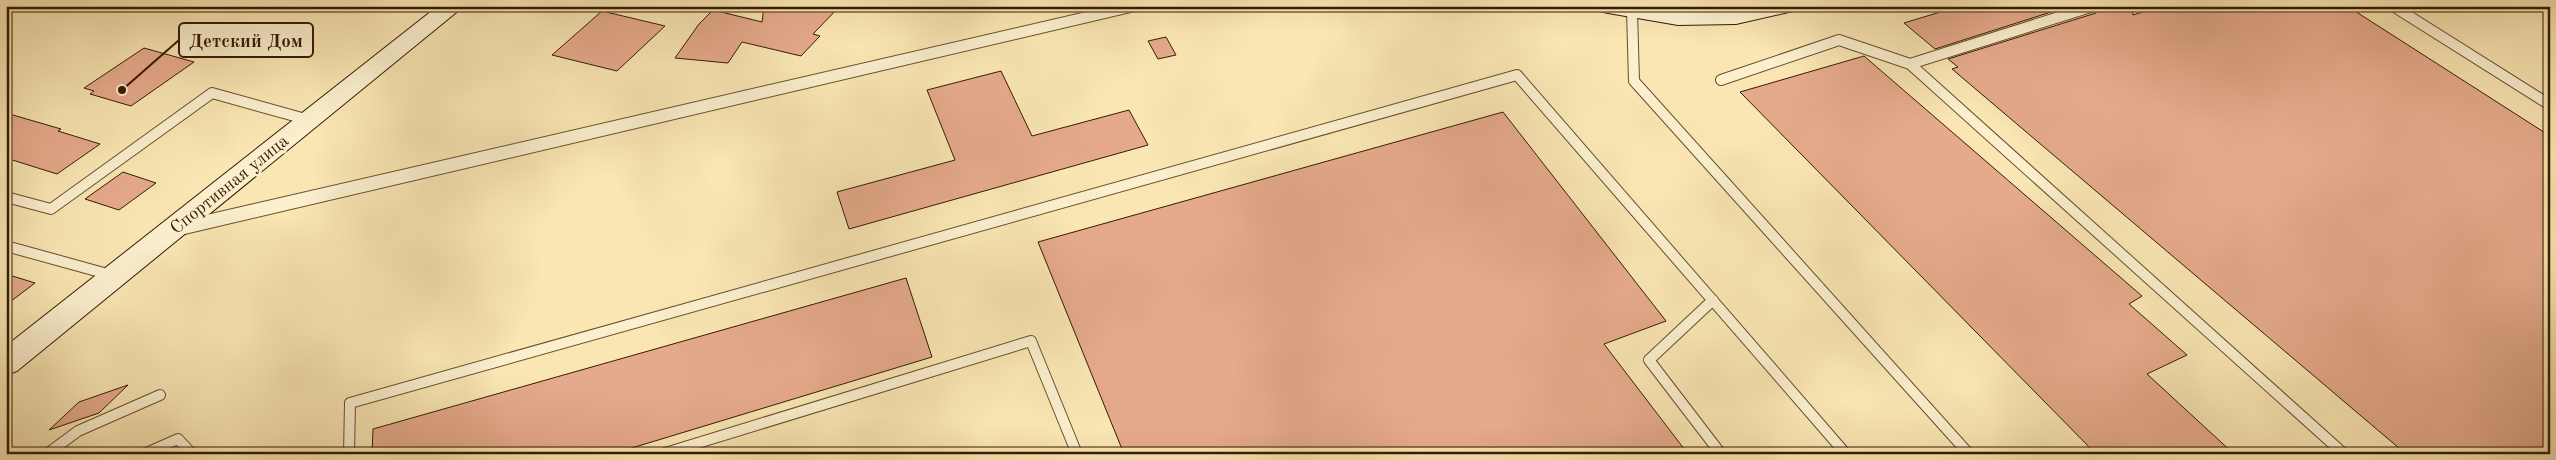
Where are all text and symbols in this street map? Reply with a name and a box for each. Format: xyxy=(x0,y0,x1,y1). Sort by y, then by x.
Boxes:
callout: Детский Дом xyxy=(179,23,313,57)
text: Детский Дом xyxy=(189,33,303,52)
street label: Спортивная улица xyxy=(167,132,292,238)

